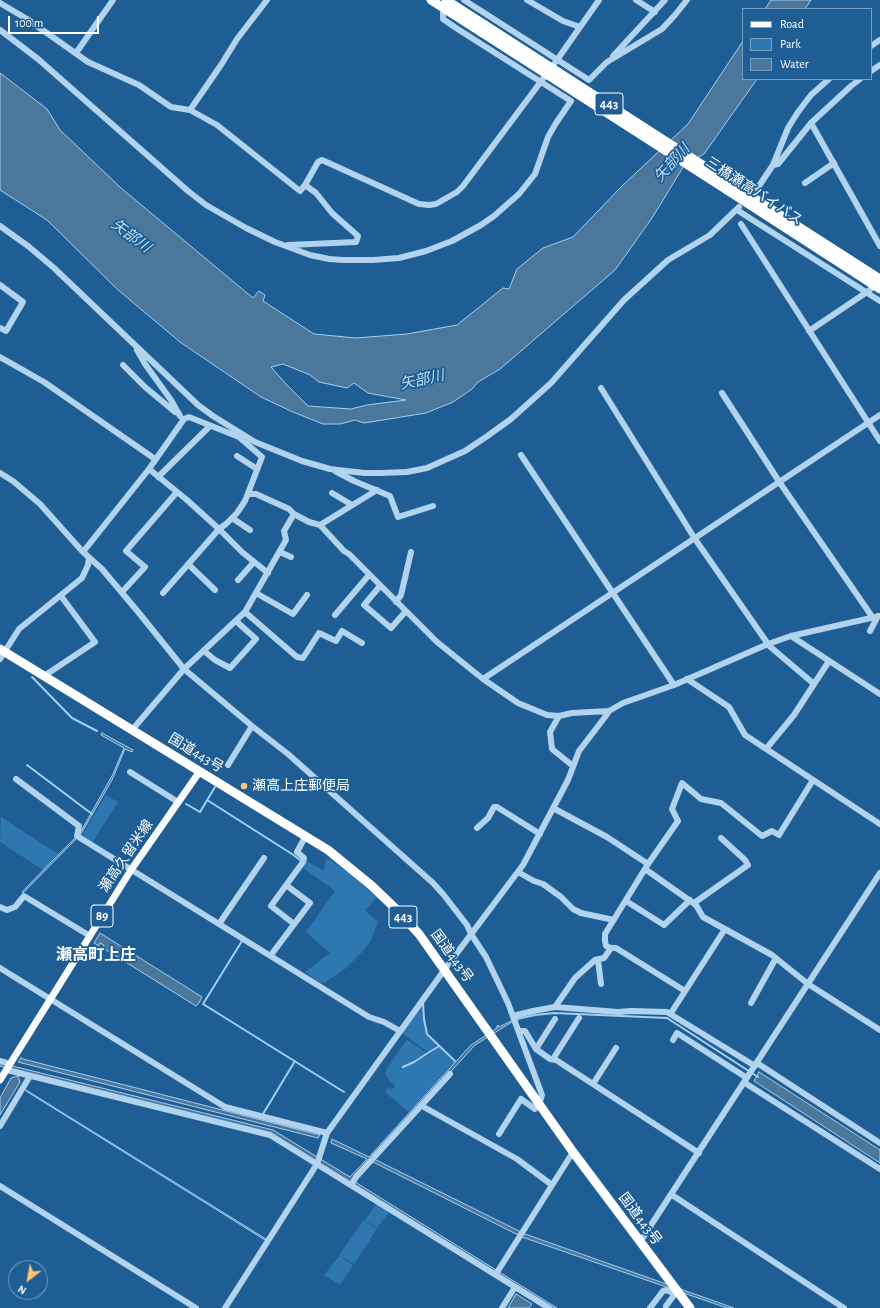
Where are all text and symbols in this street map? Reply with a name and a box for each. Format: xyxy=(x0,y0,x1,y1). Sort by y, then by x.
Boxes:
scale bar xyxy=(10,8,101,34)
legend xyxy=(742,8,872,80)
text: 100 m xyxy=(15,17,43,29)
text: Road xyxy=(780,18,804,30)
text: Park xyxy=(780,38,801,50)
text: Water xyxy=(780,58,809,70)
road number: 443 xyxy=(595,93,623,115)
water label: 矢部川 xyxy=(650,140,694,186)
street label: 三橋瀬高バイパス xyxy=(702,153,806,229)
water label: 矢部川 xyxy=(108,215,154,257)
water label: 矢部川 xyxy=(398,367,446,393)
street label: 国道443号 xyxy=(165,730,227,776)
place label: 瀬高上庄郵便局 xyxy=(252,778,350,794)
marker: 瀬高上庄郵便局 xyxy=(239,781,249,791)
street label: 瀬高久留米線 xyxy=(96,816,156,896)
road number: 89 xyxy=(91,905,113,927)
road number: 443 xyxy=(389,906,417,928)
street label: 国道443号 xyxy=(427,926,477,986)
district label: 瀬高町上庄 xyxy=(56,945,136,965)
street label: 国道443号 xyxy=(615,1189,665,1249)
north arrow xyxy=(8,1260,48,1300)
text: N xyxy=(16,1283,28,1297)

